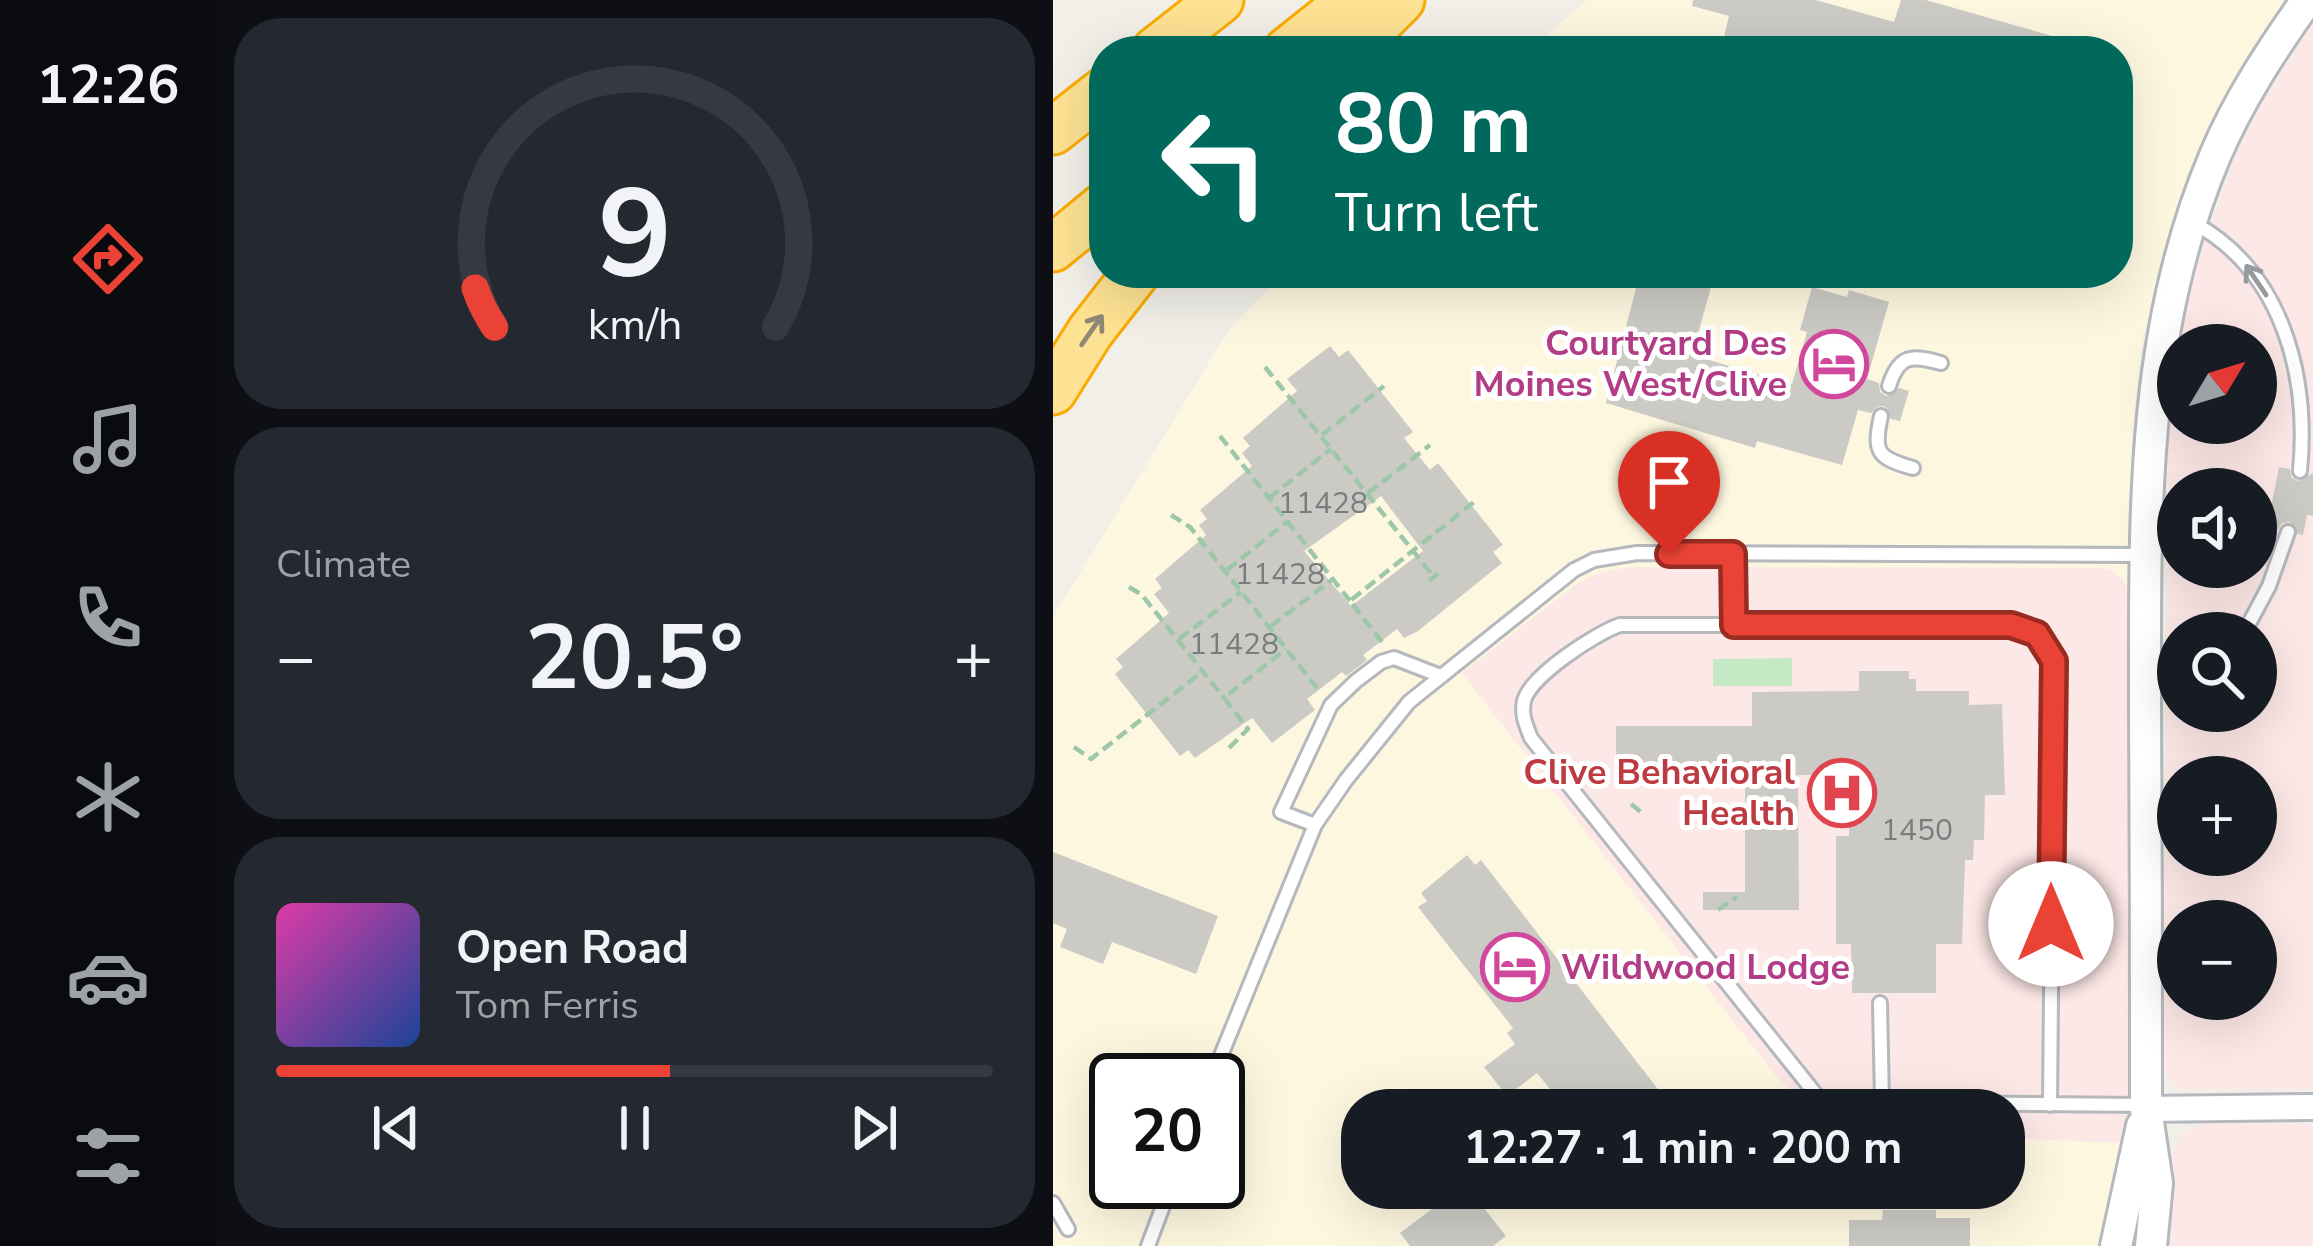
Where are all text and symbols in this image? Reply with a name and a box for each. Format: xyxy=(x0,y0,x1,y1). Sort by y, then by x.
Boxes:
text: 12:26 xyxy=(37,48,180,122)
text: 80 m xyxy=(1335,67,1532,182)
icon: left xyxy=(1137,84,1293,240)
text: 9 xyxy=(597,150,672,320)
text: Turn left xyxy=(1335,176,1538,250)
icon: directions xyxy=(66,217,150,301)
one-way arrow xyxy=(2244,263,2269,297)
text: km/h xyxy=(587,295,682,353)
one-way arrow xyxy=(1079,314,1104,348)
place label: Courtyard Des Moines West/Clive xyxy=(1474,319,1787,409)
north arrow xyxy=(2157,324,2277,444)
map controls xyxy=(2157,324,2277,1020)
hotel icon: Courtyard Des Moines West/Clive xyxy=(1799,329,1869,399)
icon: music xyxy=(66,397,150,481)
pin xyxy=(1618,431,1720,554)
icon: arrive xyxy=(1636,449,1702,515)
button: sound xyxy=(2157,468,2277,588)
house number: 11428 xyxy=(1278,483,1368,524)
text: Climate xyxy=(276,538,411,591)
house number: 11428 xyxy=(1235,554,1325,595)
icon: phone xyxy=(66,576,150,660)
text: 20.5° xyxy=(525,597,744,720)
button: search xyxy=(2157,612,2277,732)
text: − xyxy=(276,613,316,703)
text: + xyxy=(953,613,993,703)
house number: 11428 xyxy=(1189,624,1279,665)
place label: Clive Behavioral Health xyxy=(1523,748,1796,838)
icon: climate xyxy=(66,755,150,839)
button: + xyxy=(2157,756,2277,876)
hospital icon: Clive Behavioral Health xyxy=(1807,758,1877,828)
house number: 1450 xyxy=(1881,810,1953,851)
position arrow xyxy=(1988,861,2114,987)
button: − xyxy=(2157,900,2277,1020)
text: Open Road xyxy=(456,918,689,979)
hotel icon: Wildwood Lodge xyxy=(1480,932,1550,1002)
icon: car xyxy=(66,935,150,1019)
place label: Wildwood Lodge xyxy=(1561,943,1850,992)
text: Tom Ferris xyxy=(456,979,639,1032)
speed limit sign: 20 xyxy=(1089,1053,1245,1209)
icon: previous xyxy=(363,1095,429,1161)
icon: pause xyxy=(602,1095,668,1161)
icon: next xyxy=(841,1095,907,1161)
icon: filters xyxy=(66,1114,150,1198)
text: 12:27 · 1 min · 200 m xyxy=(1463,1118,1903,1179)

